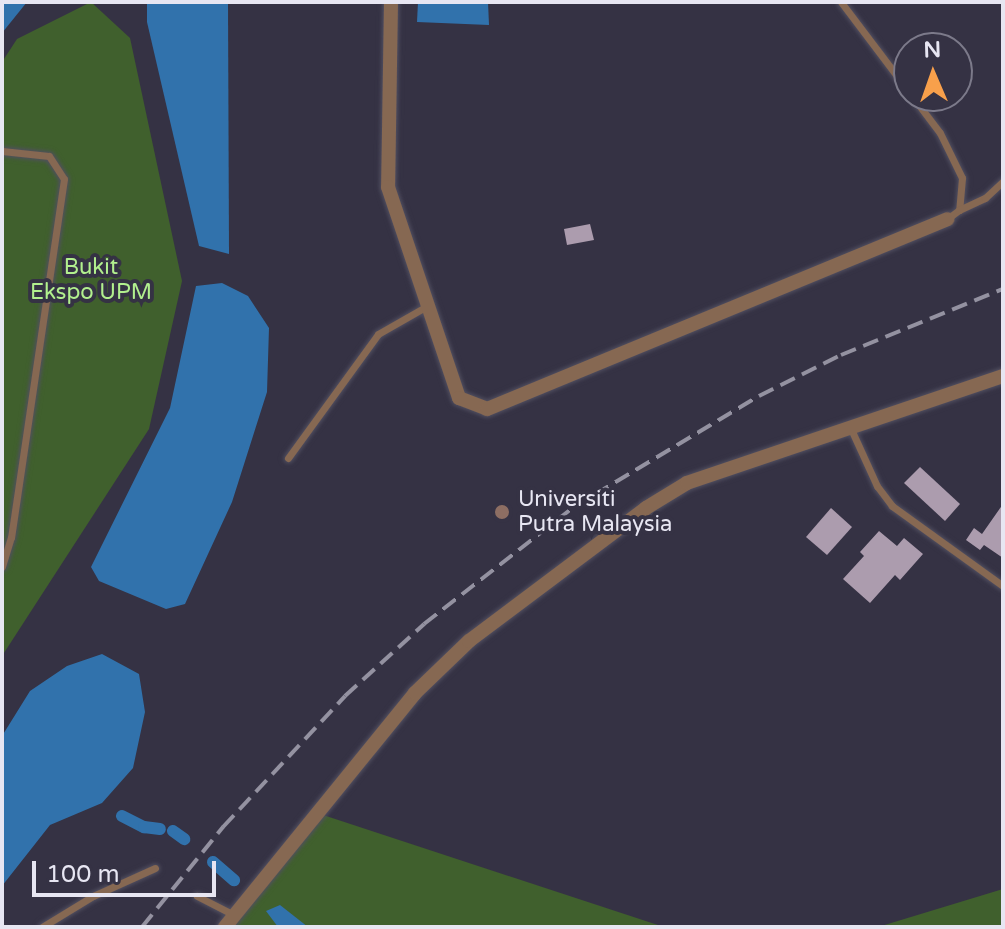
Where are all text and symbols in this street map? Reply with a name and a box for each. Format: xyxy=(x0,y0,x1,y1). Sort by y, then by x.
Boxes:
north arrow xyxy=(893,32,973,112)
text: N xyxy=(923,37,942,63)
park label: Bukit Ekspo UPM xyxy=(30,254,152,306)
place label: Universiti Putra Malaysia xyxy=(518,486,672,538)
marker: Universiti Putra Malaysia xyxy=(493,503,511,521)
scale bar xyxy=(36,845,220,895)
text: 100 m xyxy=(46,860,120,889)

